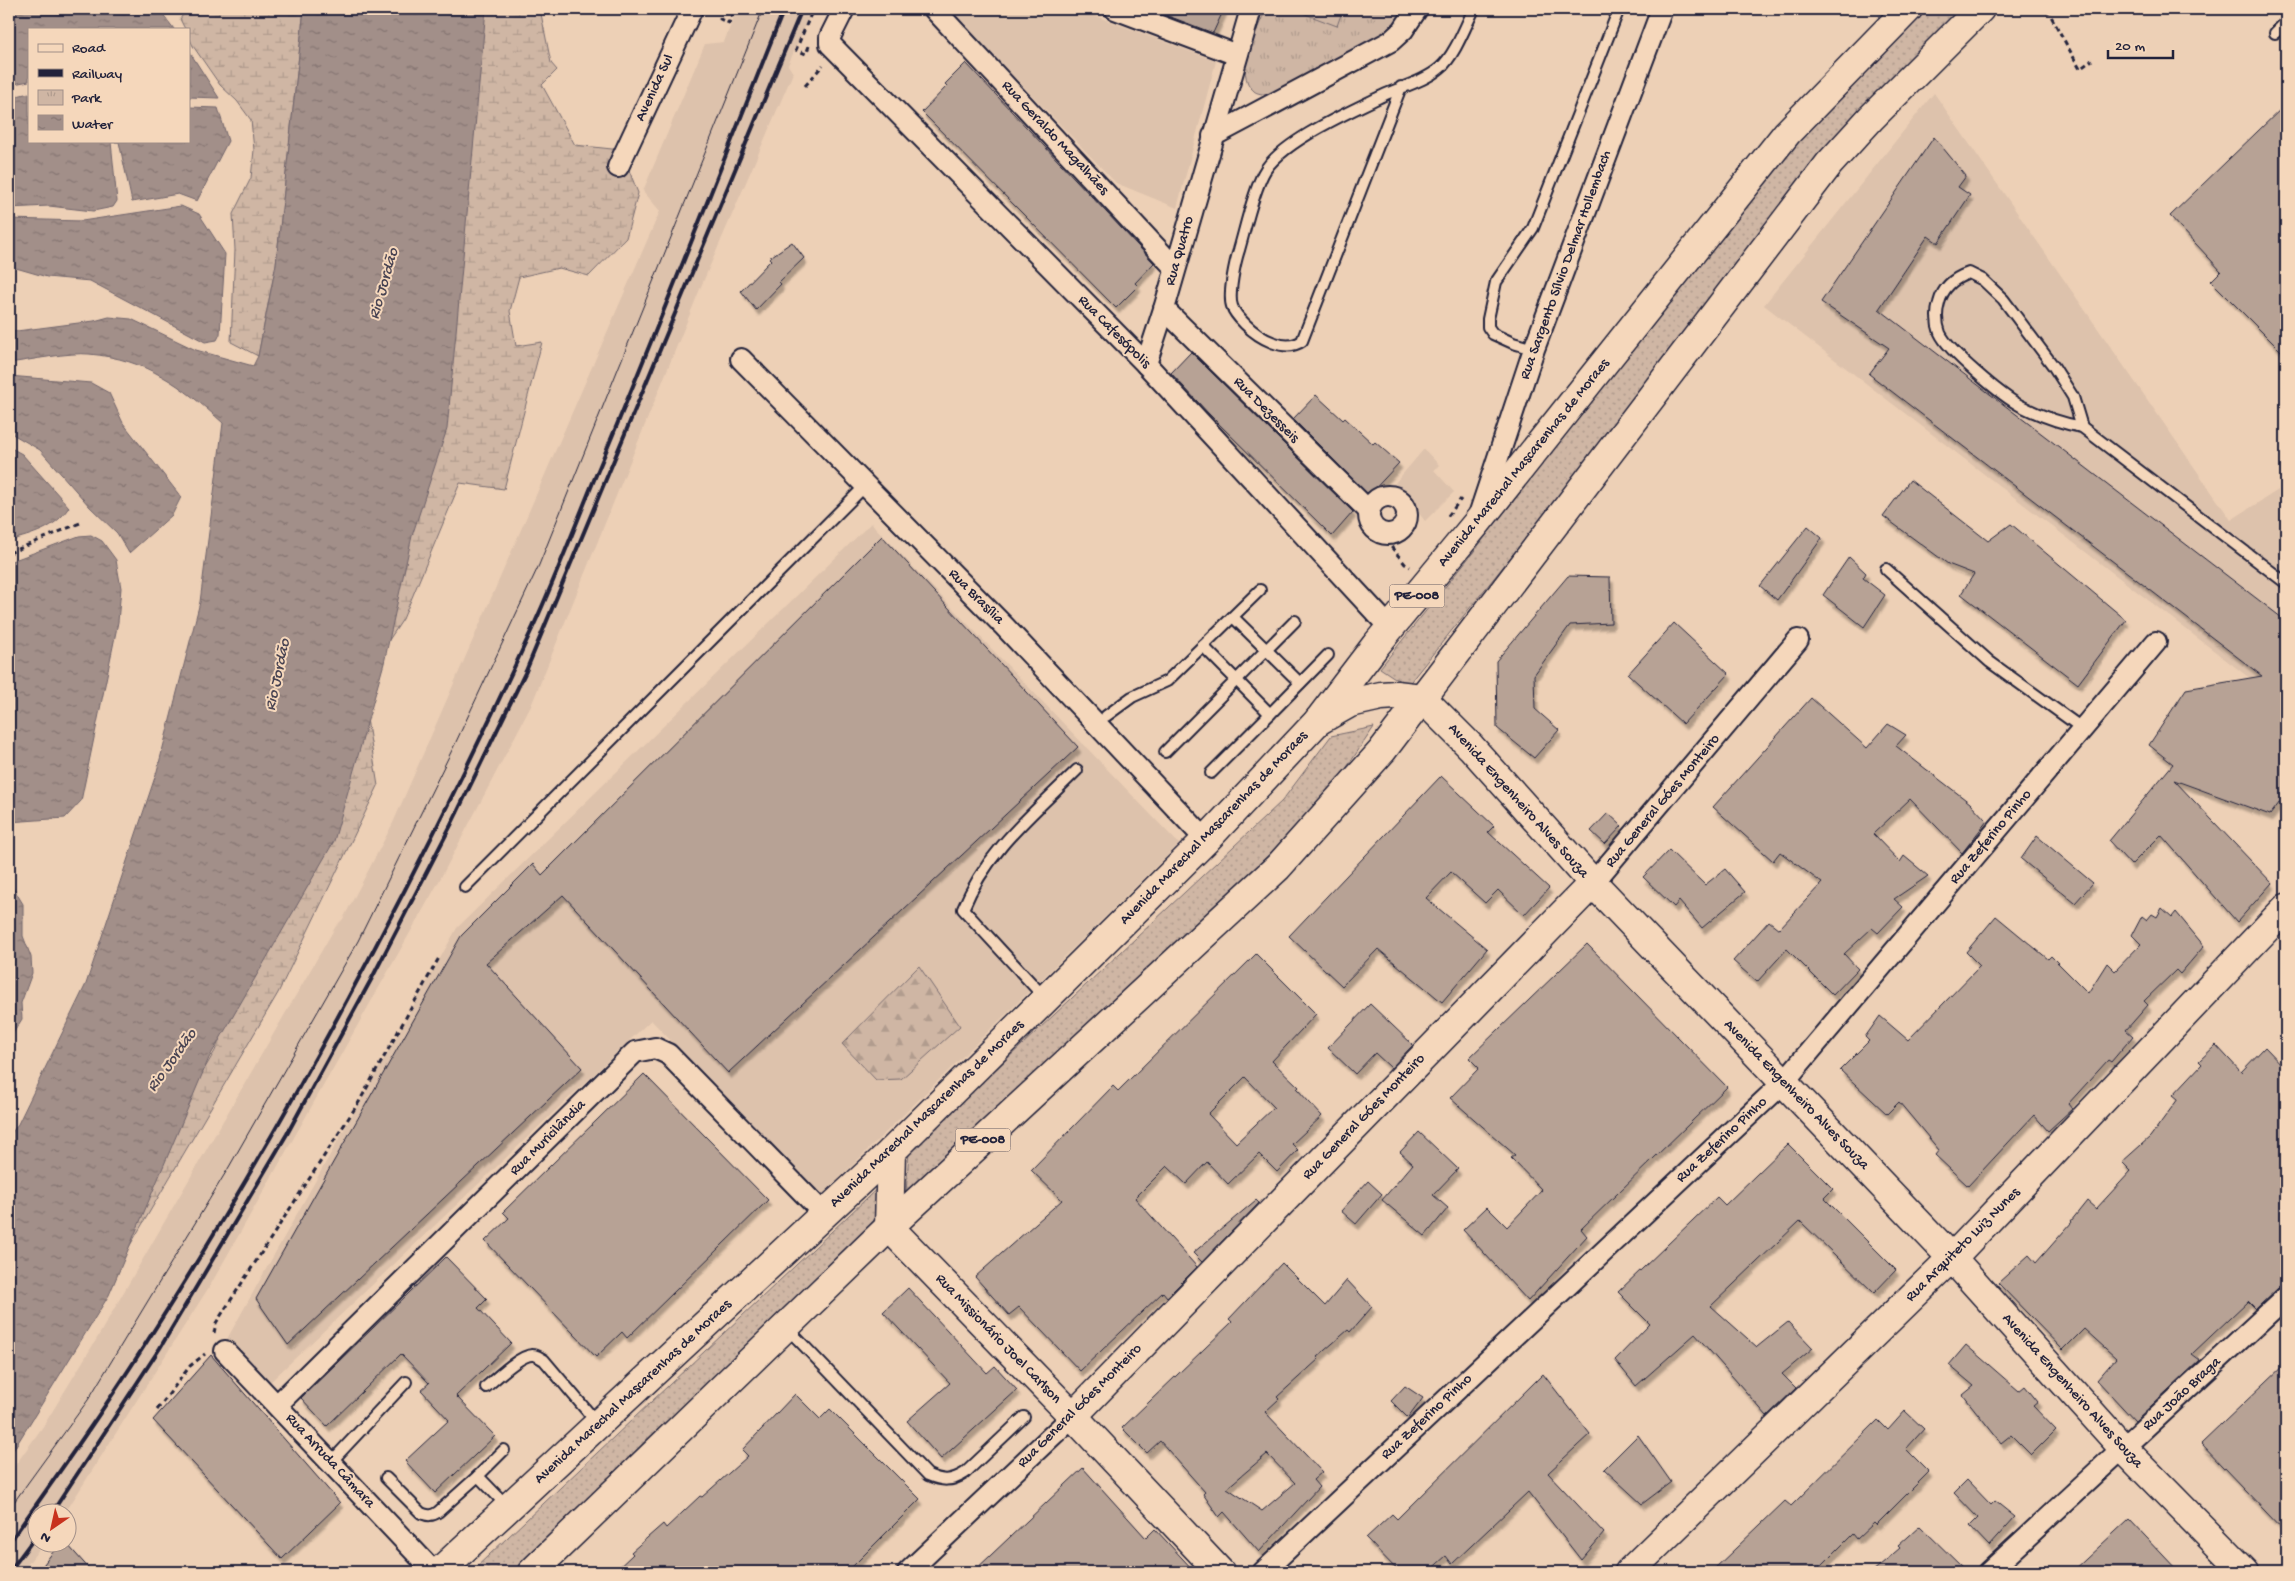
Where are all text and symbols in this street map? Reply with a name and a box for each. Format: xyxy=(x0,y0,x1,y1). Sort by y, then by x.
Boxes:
legend xyxy=(28,28,190,142)
scale bar xyxy=(2108,28,2172,60)
text: 20 m xyxy=(2115,38,2145,56)
text: Road xyxy=(72,40,106,58)
street label: Avenida Sul xyxy=(632,52,678,124)
text: Railway xyxy=(72,66,123,84)
street label: Rua Geraldo Magalhães xyxy=(997,77,1113,199)
text: Park xyxy=(71,90,102,108)
text: Water xyxy=(72,116,114,134)
street label: Rua Sargento Sílvio Delmar Hollembach xyxy=(1516,148,1616,382)
street label: Rua Quatro xyxy=(1162,214,1199,288)
water label: Rio Jordão xyxy=(366,246,404,322)
street label: Rua Cafesópolis xyxy=(1074,292,1155,373)
street label: Avenida Marechal Mascarenhas de Moraes xyxy=(1434,355,1614,571)
street label: Rua Dezesseis xyxy=(1229,373,1303,447)
street label: Rua Brasília xyxy=(944,565,1008,629)
road number: PE-008 xyxy=(1390,584,1444,608)
water label: Rio Jordão xyxy=(262,637,296,713)
street label: Avenida Engenheiro Alves Souza xyxy=(1444,720,1593,883)
street label: Avenida Marechal Mascarenhas de Moraes xyxy=(1116,727,1312,929)
street label: Rua General Góes Monteiro xyxy=(1602,730,1724,871)
street label: Rua Zeferino Pinho xyxy=(1946,786,2036,888)
street label: Avenida Marechal Mascarenhas de Moraes xyxy=(826,1016,1028,1212)
street label: Avenida Engenheiro Alves Souza xyxy=(1719,1016,1873,1174)
water label: Rio Jordão xyxy=(144,1025,203,1096)
street label: Rua General Góes Monteiro xyxy=(1299,1050,1429,1184)
street label: Rua Zeferino Pinho xyxy=(1673,1093,1771,1187)
street label: Rua Muricilândia xyxy=(506,1096,590,1180)
road number: PE-008 xyxy=(956,1128,1010,1152)
street label: Rua Arquiteto Luiz Nunes xyxy=(1902,1184,2024,1306)
street label: Rua Missionário Joel Carlson xyxy=(931,1270,1065,1408)
street label: Avenida Marechal Mascarenhas de Moraes xyxy=(531,1295,736,1488)
street label: Avenida Engenheiro Alves Souza xyxy=(1998,1310,2147,1473)
street label: Rua General Góes Monteiro xyxy=(1014,1340,1146,1472)
street label: Rua João Braga xyxy=(2139,1353,2225,1435)
street label: Rua Zeferino Pinho xyxy=(1378,1370,1476,1464)
street label: Rua Arruda Câmara xyxy=(281,1410,379,1513)
north arrow xyxy=(28,1504,78,1554)
text: N xyxy=(38,1527,55,1546)

